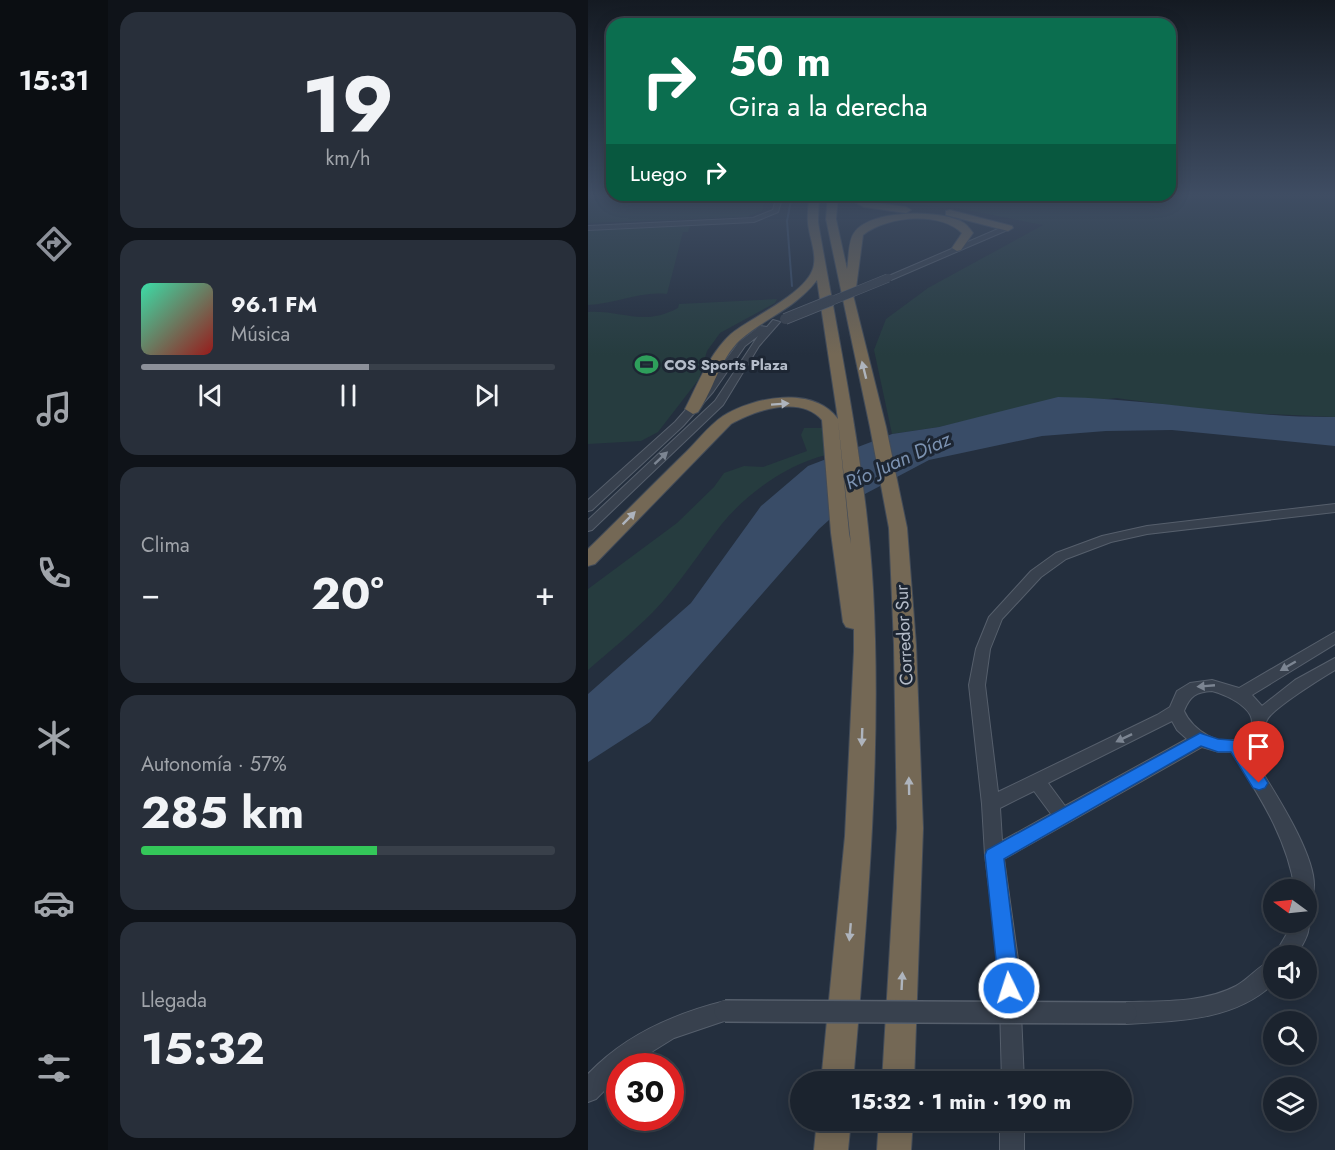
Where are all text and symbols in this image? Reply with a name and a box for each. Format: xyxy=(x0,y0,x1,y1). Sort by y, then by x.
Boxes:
text: 50 m xyxy=(729,31,831,92)
icon: right xyxy=(630,42,708,120)
text: 19 xyxy=(302,49,394,161)
text: 15:31 xyxy=(19,61,89,100)
text: Gira a la derecha xyxy=(729,87,928,126)
text: km/h xyxy=(325,144,371,173)
icon: right xyxy=(699,156,732,189)
text: Luego xyxy=(630,157,687,189)
icon: directions xyxy=(33,223,75,265)
text: 96.1 FM xyxy=(231,288,317,320)
text: Música xyxy=(231,320,290,349)
sports icon: COS Sports Plaza xyxy=(633,352,659,378)
place label: COS Sports Plaza xyxy=(664,354,788,376)
one-way arrow xyxy=(859,361,869,379)
icon: previous xyxy=(194,379,227,412)
icon: pause xyxy=(332,379,365,412)
icon: next xyxy=(470,379,503,412)
icon: music xyxy=(33,388,75,430)
one-way arrow xyxy=(771,399,790,409)
water label: Río Juan Díaz xyxy=(841,424,956,497)
one-way arrow xyxy=(654,451,668,465)
one-way arrow xyxy=(622,511,636,526)
text: Clima xyxy=(141,531,190,560)
icon: phone xyxy=(33,552,75,594)
text: 20° xyxy=(311,561,384,626)
text: − xyxy=(141,570,160,617)
text: + xyxy=(535,570,555,617)
street label: Corredor Sur xyxy=(888,583,920,686)
one-way arrow xyxy=(1280,660,1296,671)
one-way arrow xyxy=(1196,681,1215,691)
icon: climate xyxy=(33,717,75,759)
pin xyxy=(1233,721,1284,783)
one-way arrow xyxy=(858,728,867,747)
icon: arrive xyxy=(1242,730,1275,763)
one-way arrow xyxy=(1116,733,1133,743)
text: Autonomía · 57% xyxy=(141,750,287,779)
one-way arrow xyxy=(904,777,914,796)
text: 285 km xyxy=(141,780,304,845)
north arrow xyxy=(1263,879,1317,933)
map controls xyxy=(1263,879,1317,1131)
icon: car xyxy=(33,882,75,924)
one-way arrow xyxy=(845,922,855,941)
button: sound xyxy=(1263,945,1317,999)
position arrow xyxy=(977,956,1041,1020)
one-way arrow xyxy=(898,972,907,991)
text: Llegada xyxy=(141,986,207,1015)
button: search xyxy=(1263,1011,1317,1065)
text: 15:32 xyxy=(141,1016,265,1081)
icon: filters xyxy=(33,1047,75,1089)
speed limit sign: 30 xyxy=(606,1053,684,1131)
button: layers xyxy=(1263,1077,1317,1131)
text: 15:32 · 1 min · 190 m xyxy=(851,1085,1071,1117)

